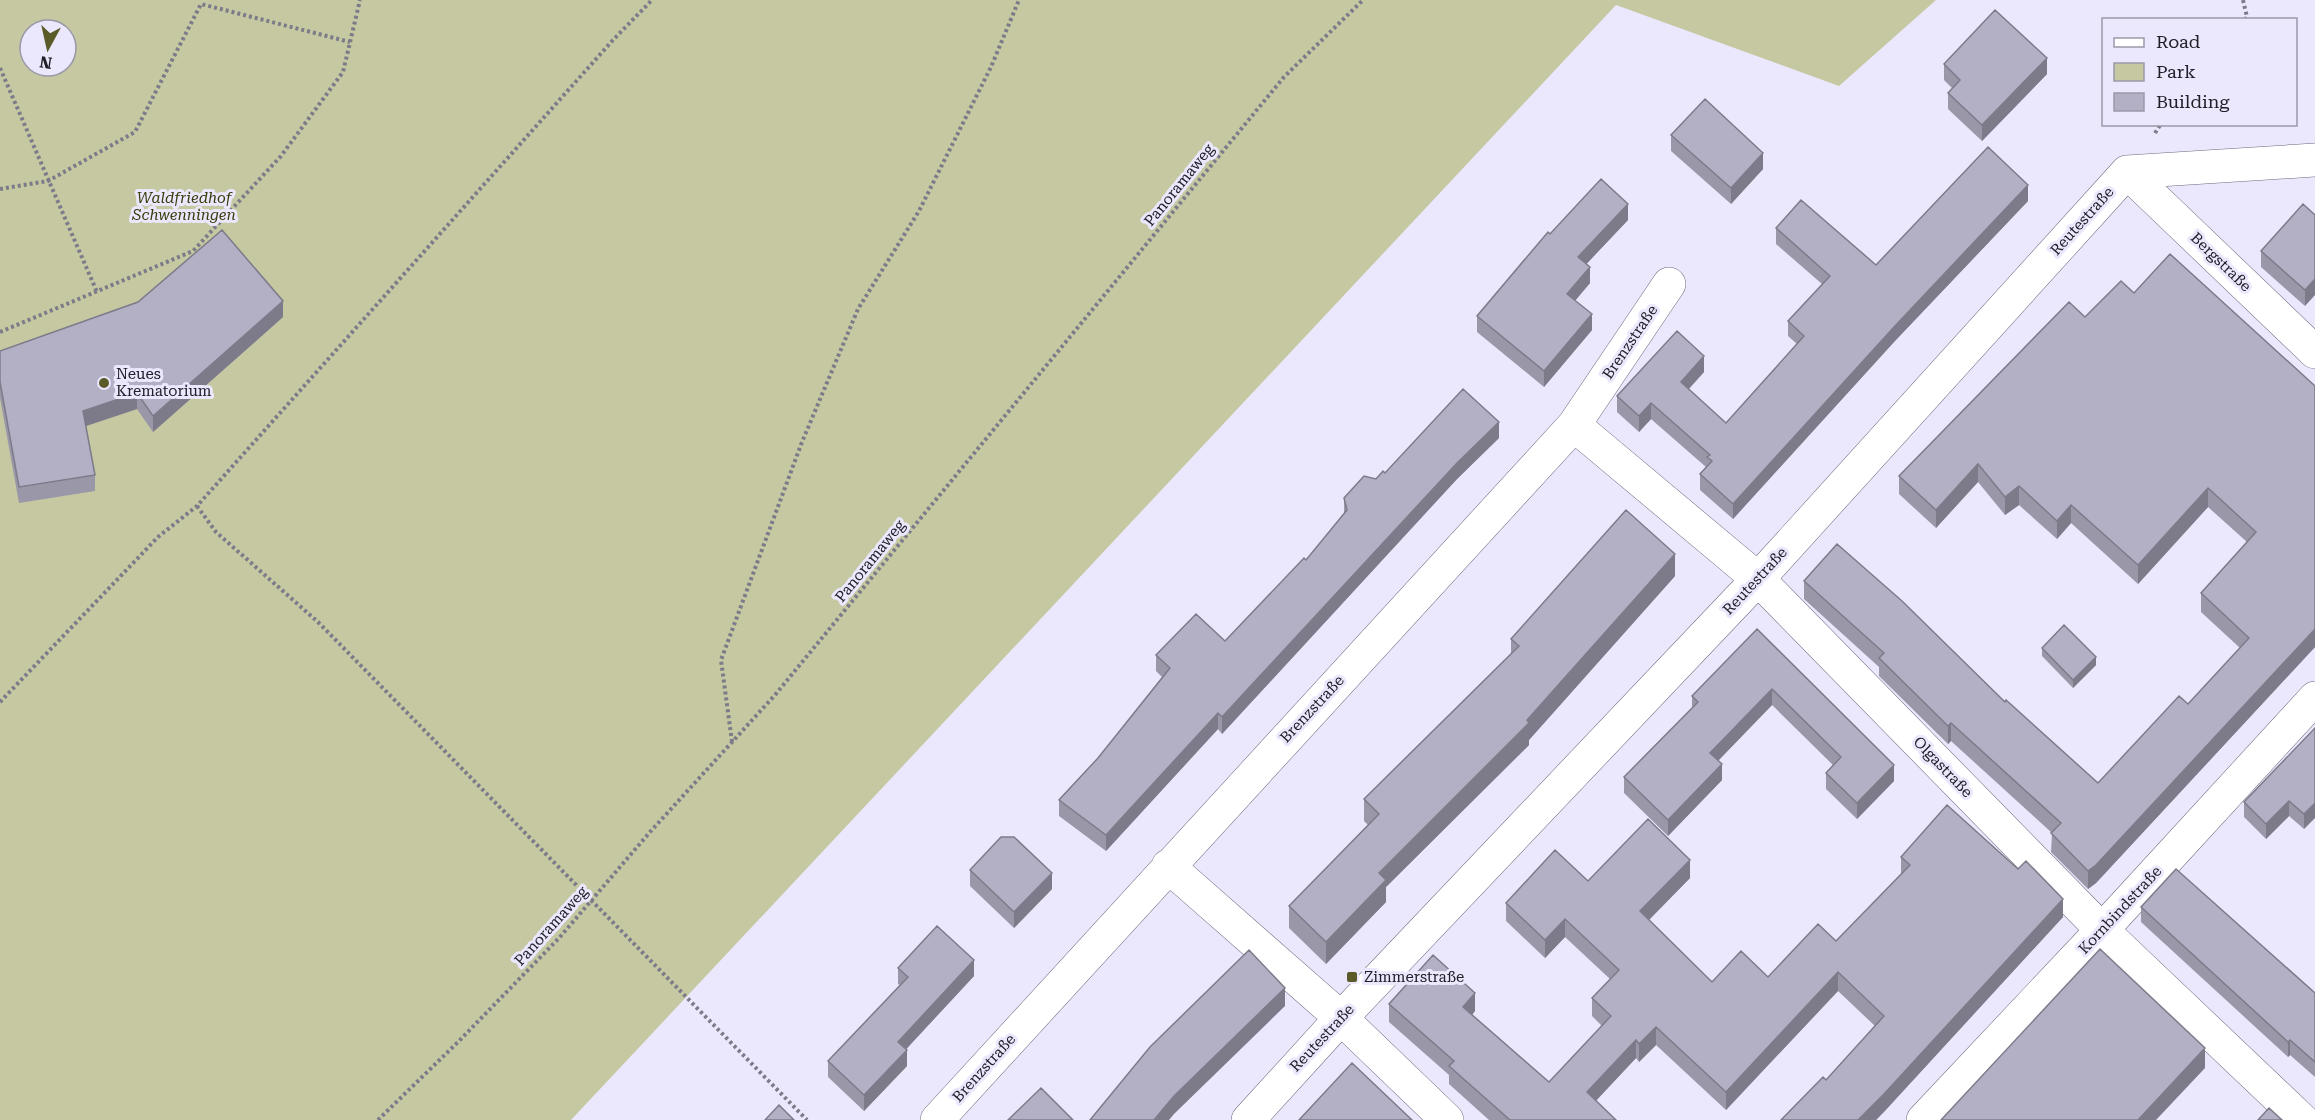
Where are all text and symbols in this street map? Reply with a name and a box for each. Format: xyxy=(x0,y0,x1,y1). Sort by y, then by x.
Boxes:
north arrow xyxy=(18,18,78,78)
legend xyxy=(2102,18,2297,126)
text: Road xyxy=(2156,31,2201,52)
text: N xyxy=(39,52,53,73)
text: Park xyxy=(2156,61,2196,82)
text: Building xyxy=(2156,91,2230,112)
street label: Panoramaweg xyxy=(1140,140,1218,230)
street label: Reutestraße xyxy=(2047,183,2117,259)
park label: Waldfriedhof Schwenningen xyxy=(131,189,236,224)
street label: Bergstraße xyxy=(2187,229,2255,295)
street label: Brenzstraße xyxy=(1599,301,1661,383)
place label: Neues Krematorium xyxy=(116,365,212,400)
marker: Neues Krematorium xyxy=(97,376,111,390)
street label: Panoramaweg xyxy=(831,516,909,606)
street label: Reutestraße xyxy=(1719,543,1791,619)
street label: Brenzstraße xyxy=(1276,672,1348,746)
street label: Olgastraße xyxy=(1910,733,1976,801)
street label: Kornbindstraße xyxy=(2075,862,2165,958)
street label: Panoramaweg xyxy=(511,882,592,969)
place label: Zimmerstraße xyxy=(1364,968,1464,986)
marker: Zimmerstraße xyxy=(1345,970,1359,984)
street label: Reutestraße xyxy=(1286,1000,1358,1076)
street label: Brenzstraße xyxy=(949,1030,1019,1106)

